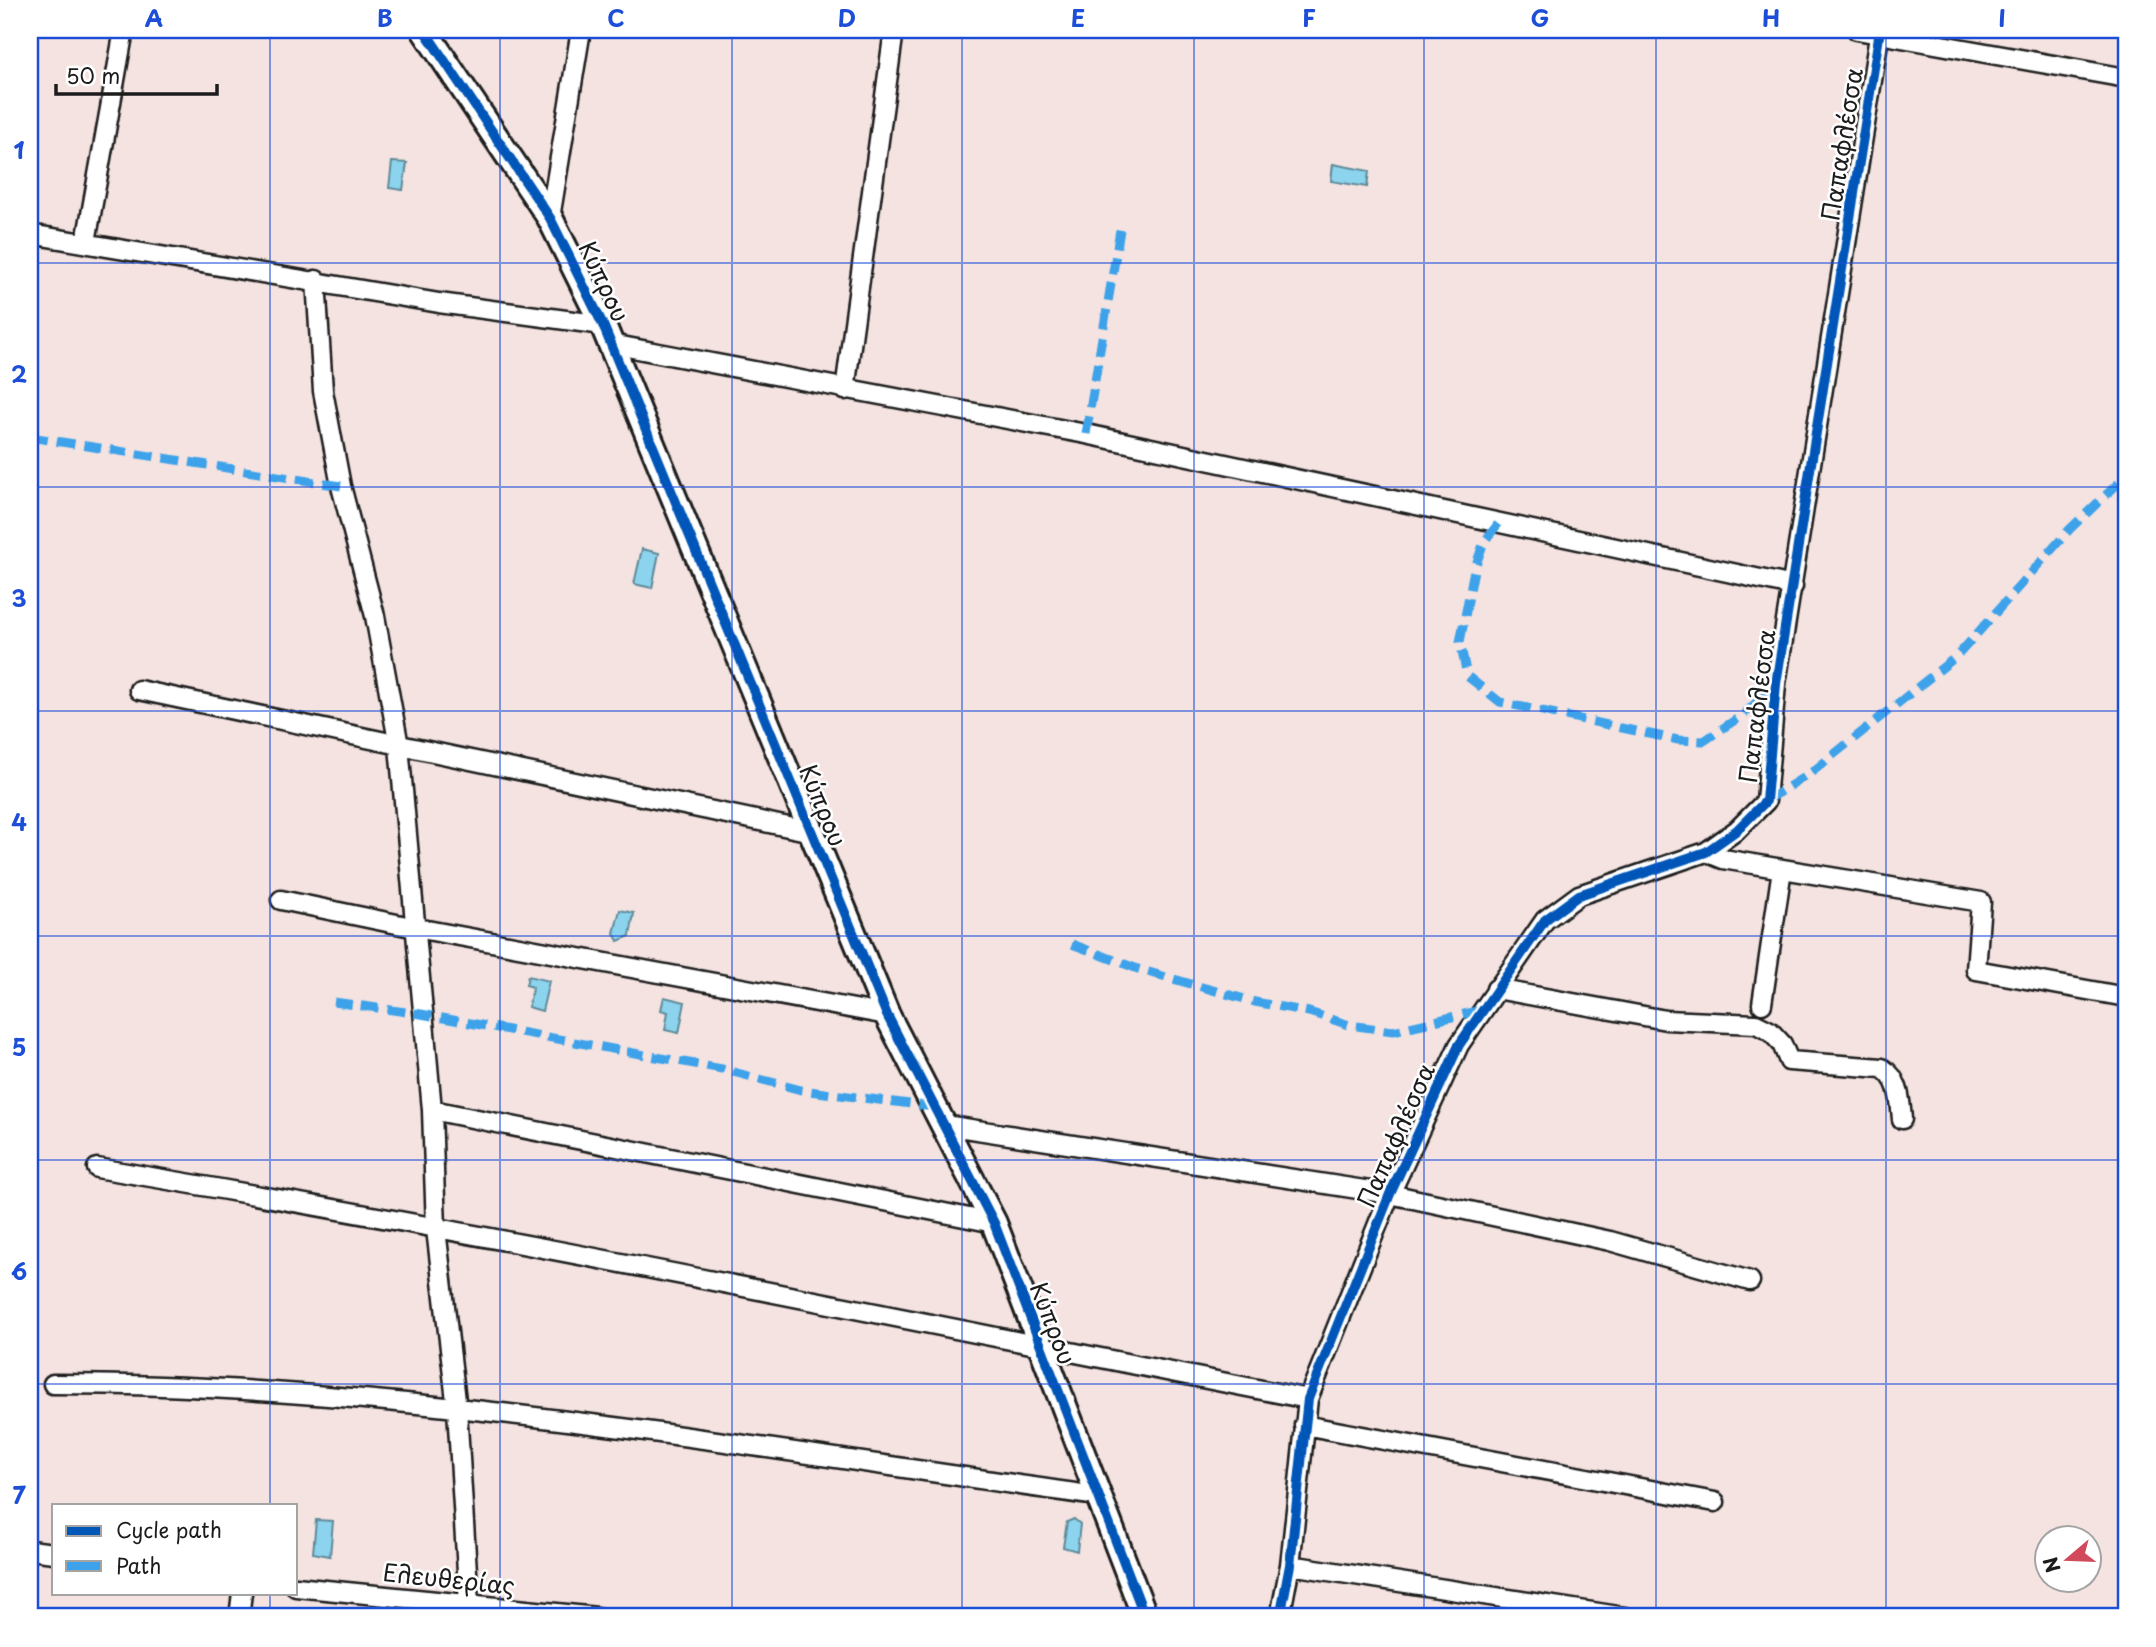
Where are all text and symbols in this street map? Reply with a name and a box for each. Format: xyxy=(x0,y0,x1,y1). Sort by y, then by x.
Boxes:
text: A xyxy=(145,0,163,35)
text: B xyxy=(377,0,393,35)
text: C xyxy=(607,0,625,35)
text: D xyxy=(838,0,856,35)
text: E xyxy=(1071,0,1085,35)
text: F xyxy=(1302,0,1316,35)
text: G xyxy=(1531,0,1549,35)
text: H xyxy=(1762,0,1780,35)
text: I xyxy=(1998,0,2006,35)
scale bar xyxy=(56,52,217,96)
text: 50 m xyxy=(66,59,120,91)
street label: Παπαφλέσσα xyxy=(1811,65,1871,223)
text: 1 xyxy=(14,132,25,167)
street label: Κύπρου xyxy=(571,235,639,327)
text: 2 xyxy=(11,356,27,391)
text: 3 xyxy=(11,580,27,615)
street label: Παπαφλέσσα xyxy=(1729,627,1783,785)
street label: Κύπρου xyxy=(791,759,857,851)
text: 4 xyxy=(11,804,27,839)
text: 5 xyxy=(12,1029,26,1064)
street label: Παπαφλέσσα xyxy=(1347,1057,1443,1213)
text: 6 xyxy=(11,1253,27,1288)
street label: Κύπρου xyxy=(1022,1277,1086,1369)
text: 7 xyxy=(12,1477,26,1512)
legend xyxy=(52,1504,298,1594)
text: Cycle path xyxy=(116,1513,222,1545)
north arrow xyxy=(2034,1524,2104,1594)
text: Path xyxy=(116,1549,161,1581)
street label: Ελευθερίας xyxy=(381,1553,517,1603)
text: N xyxy=(2035,1553,2067,1577)

